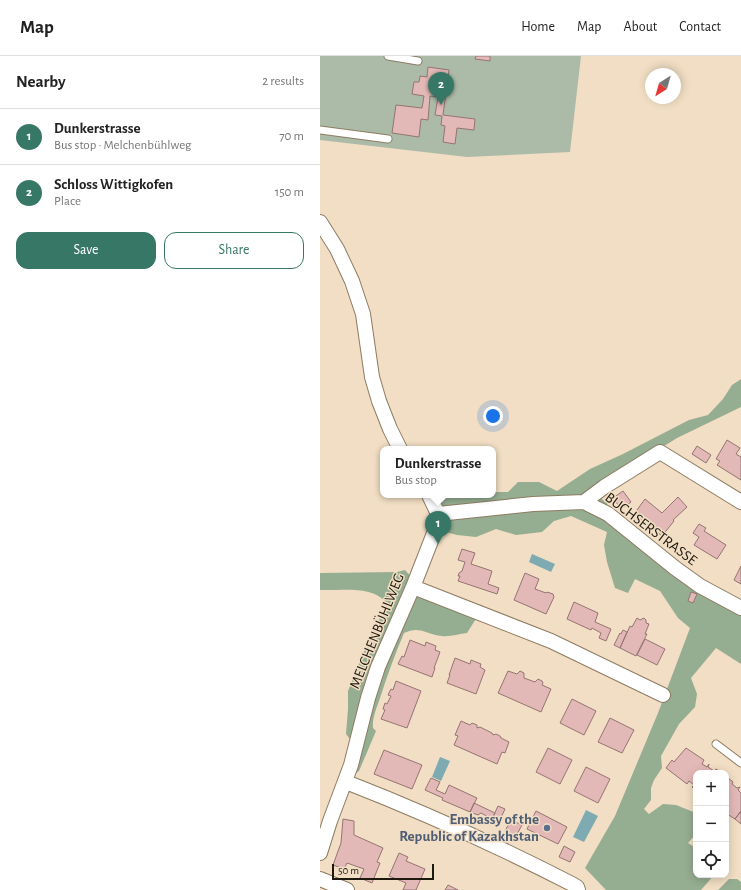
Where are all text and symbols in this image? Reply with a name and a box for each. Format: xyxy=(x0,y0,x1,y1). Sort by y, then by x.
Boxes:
text: Map xyxy=(20,18,54,37)
text: Home xyxy=(521,20,555,34)
text: Map xyxy=(577,20,601,34)
text: About xyxy=(623,20,657,34)
text: Contact xyxy=(679,20,721,34)
north arrow xyxy=(645,68,681,104)
pin: 2 xyxy=(428,72,454,105)
text: Nearby xyxy=(16,73,66,90)
text: 2 results xyxy=(262,75,304,88)
text: Dunkerstrasse xyxy=(54,121,141,136)
text: 1 xyxy=(27,130,31,143)
text: 70 m xyxy=(279,130,304,143)
text: Bus stop · Melchenbühlweg xyxy=(54,139,191,152)
text: Schloss Wittigkofen xyxy=(54,177,173,192)
text: 2 xyxy=(26,186,32,199)
text: 150 m xyxy=(275,186,304,199)
text: Place xyxy=(54,195,81,208)
button: Save xyxy=(16,232,156,269)
button: Share xyxy=(164,232,304,269)
your location xyxy=(483,406,503,426)
popup xyxy=(380,446,496,498)
text: Dunkerstrasse xyxy=(395,456,481,471)
text: Bus stop xyxy=(395,474,437,487)
street label: BUCHSERSTRASSE xyxy=(602,490,700,568)
pin: 1 xyxy=(425,511,451,544)
street label: MELCHENBÜHLWEG xyxy=(345,570,407,691)
map controls xyxy=(693,770,729,878)
button: + xyxy=(693,770,729,806)
button: − xyxy=(693,806,729,842)
place label: Embassy of the Republic of Kazakhstan xyxy=(399,812,539,844)
marker: Embassy of the Republic of Kazakhstan xyxy=(542,823,552,833)
button: locate xyxy=(693,842,729,878)
scale bar xyxy=(332,862,434,881)
text: 50 m xyxy=(338,865,359,876)

